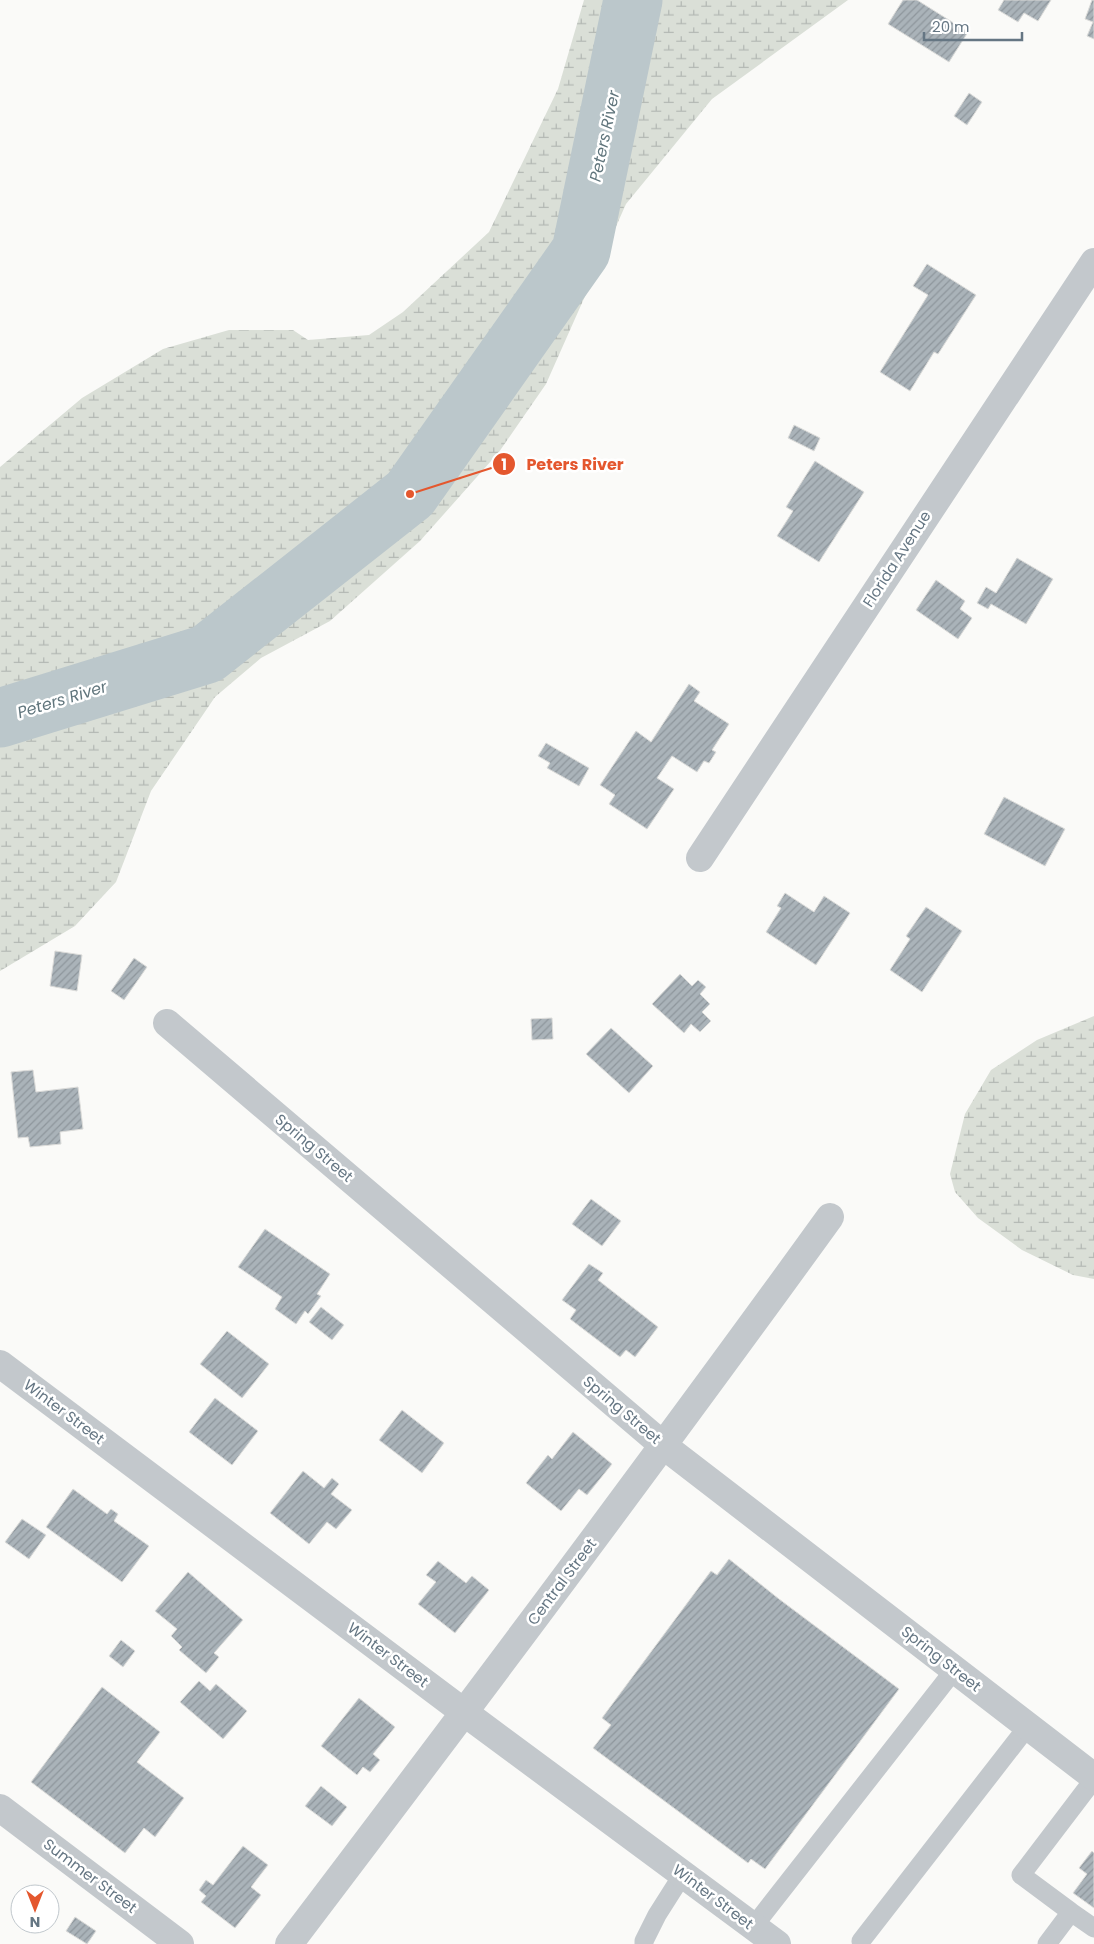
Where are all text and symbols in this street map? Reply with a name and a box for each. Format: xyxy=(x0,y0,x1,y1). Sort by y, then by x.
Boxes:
scale bar xyxy=(924,10,1022,42)
text: 20 m xyxy=(932,16,970,37)
water label: Peters River xyxy=(584,87,626,184)
callout: Peters River xyxy=(491,449,634,480)
text: Peters River xyxy=(526,453,624,476)
text: 1 xyxy=(501,454,507,475)
street label: Florida Avenue xyxy=(858,507,936,611)
water label: Peters River xyxy=(15,675,111,724)
street label: Spring Street xyxy=(271,1109,358,1186)
street label: Spring Street xyxy=(579,1371,666,1448)
street label: Winter Street xyxy=(20,1374,109,1449)
street label: Central Street xyxy=(522,1534,601,1629)
street label: Winter Street xyxy=(344,1617,433,1692)
street label: Spring Street xyxy=(897,1621,986,1696)
street label: Summer Street xyxy=(39,1833,141,1918)
street label: Winter Street xyxy=(669,1859,758,1934)
north arrow xyxy=(10,1884,60,1934)
text: N xyxy=(30,1912,40,1932)

